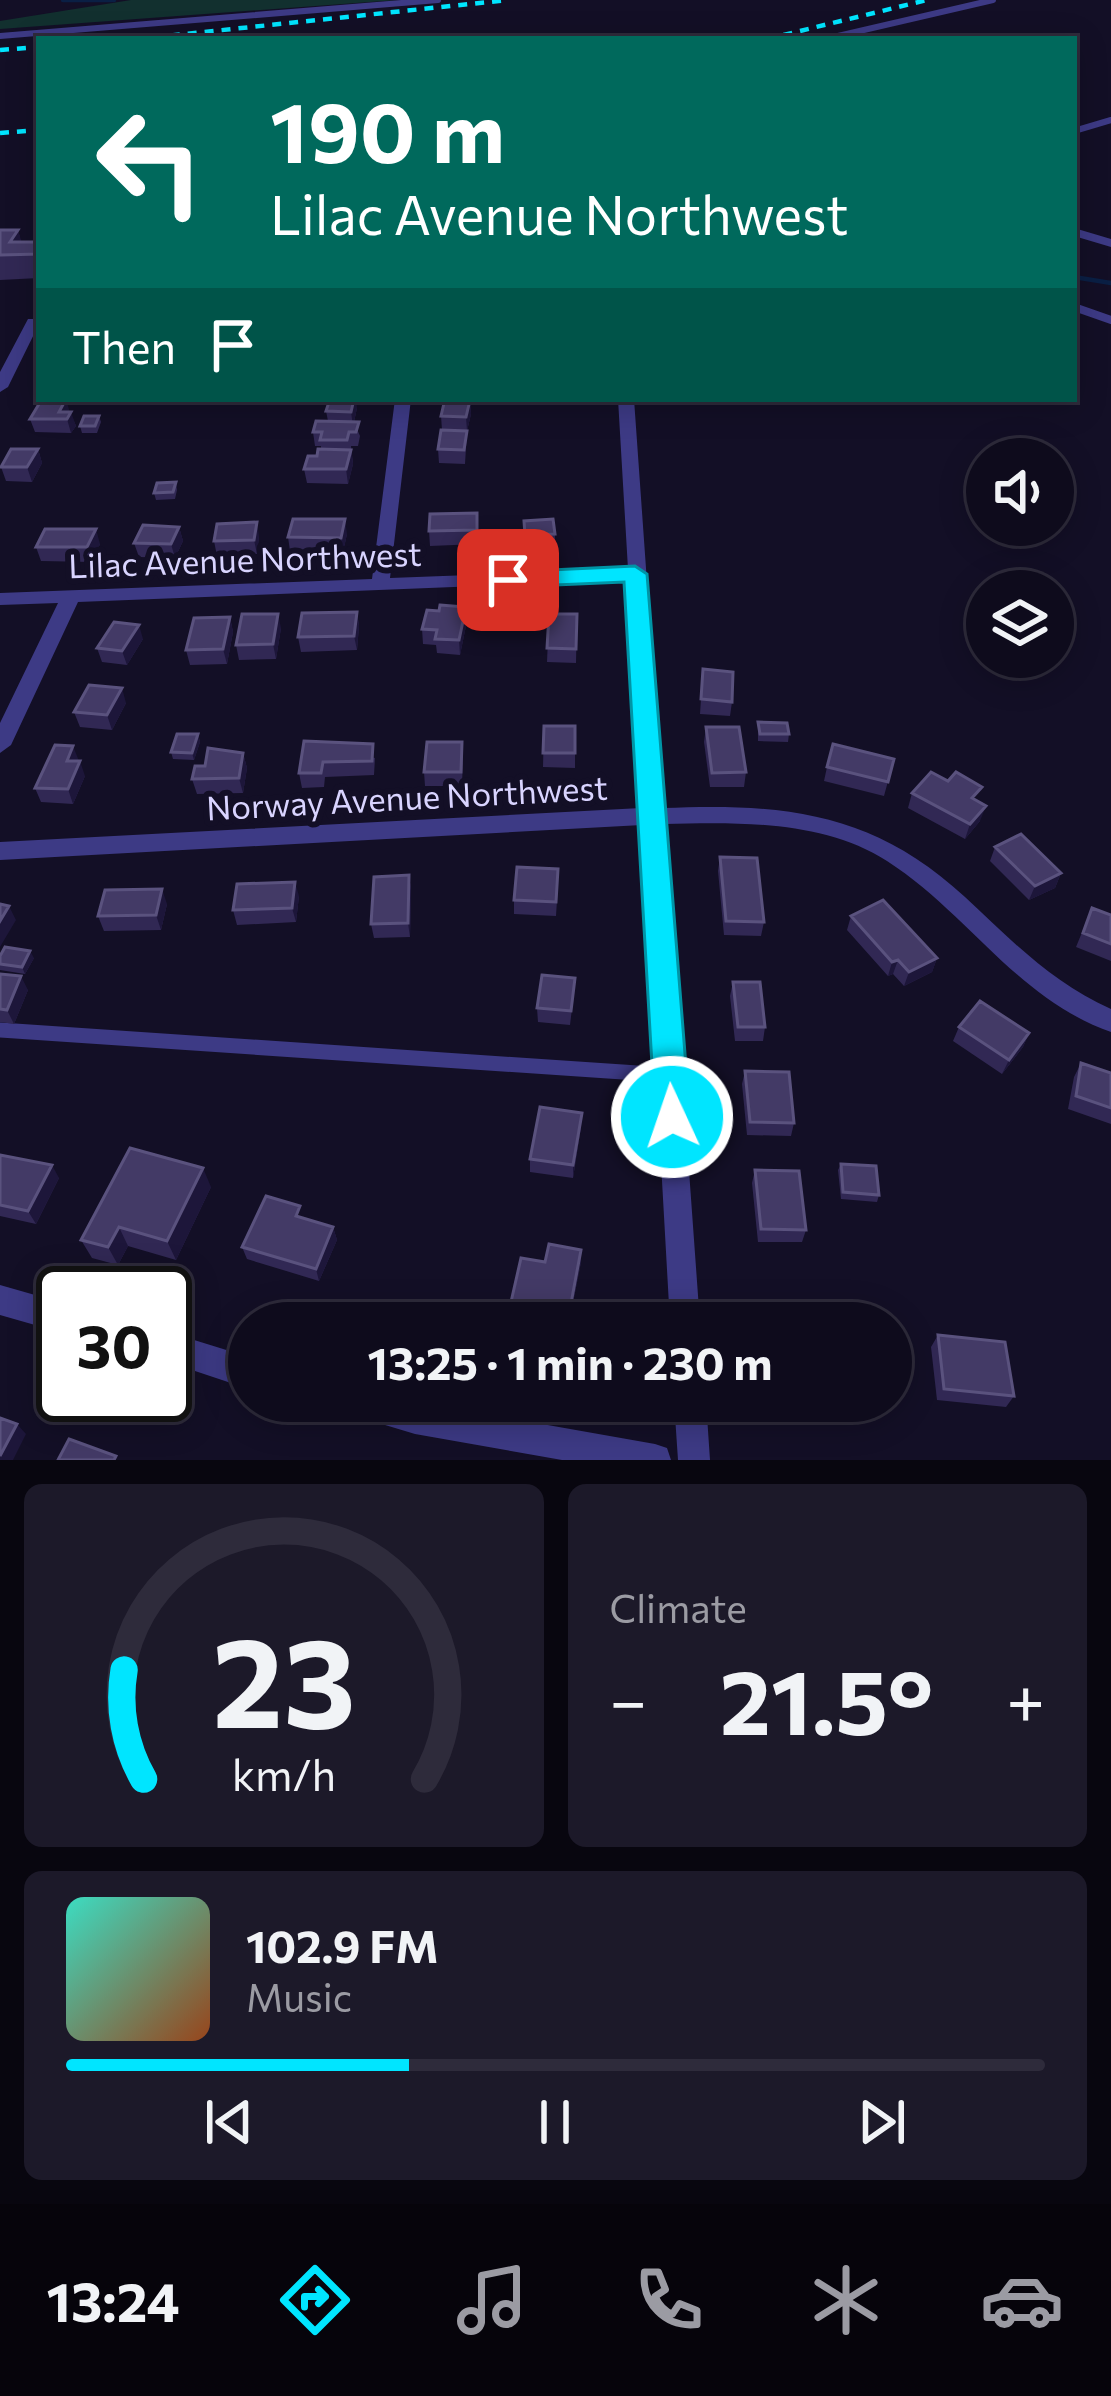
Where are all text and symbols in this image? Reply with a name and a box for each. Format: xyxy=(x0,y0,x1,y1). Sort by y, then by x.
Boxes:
text: 190 m xyxy=(270,78,505,180)
icon: left xyxy=(72,84,228,240)
text: Lilac Avenue Northwest xyxy=(270,180,849,246)
icon: arrive xyxy=(200,312,266,378)
text: Then xyxy=(72,318,176,373)
map controls xyxy=(966,438,1074,678)
button: sound xyxy=(966,438,1074,546)
pin xyxy=(457,529,559,631)
street label: Lilac Avenue Northwest xyxy=(68,532,422,585)
icon: arrive xyxy=(475,547,541,613)
button: layers xyxy=(966,570,1074,678)
street label: Norway Avenue Northwest xyxy=(205,766,609,827)
position arrow xyxy=(609,1054,735,1180)
speed limit sign: 30 xyxy=(36,1266,192,1422)
text: 13:25 · 1 min · 230 m xyxy=(368,1334,772,1389)
text: Climate xyxy=(610,1583,747,1631)
text: 23 xyxy=(212,1601,356,1754)
text: 21.5° xyxy=(720,1643,933,1754)
text: − xyxy=(610,1658,647,1739)
text: + xyxy=(1006,1658,1045,1739)
text: km/h xyxy=(232,1746,336,1799)
text: 102.9 FM xyxy=(246,1917,439,1972)
text: Music xyxy=(246,1972,352,2020)
icon: previous xyxy=(196,2089,262,2155)
icon: pause xyxy=(522,2089,588,2155)
icon: next xyxy=(849,2089,915,2155)
icon: directions xyxy=(273,2258,357,2342)
icon: music xyxy=(450,2258,534,2342)
icon: phone xyxy=(627,2258,711,2342)
icon: climate xyxy=(804,2258,888,2342)
icon: car xyxy=(980,2258,1064,2342)
text: 13:24 xyxy=(46,2267,180,2333)

